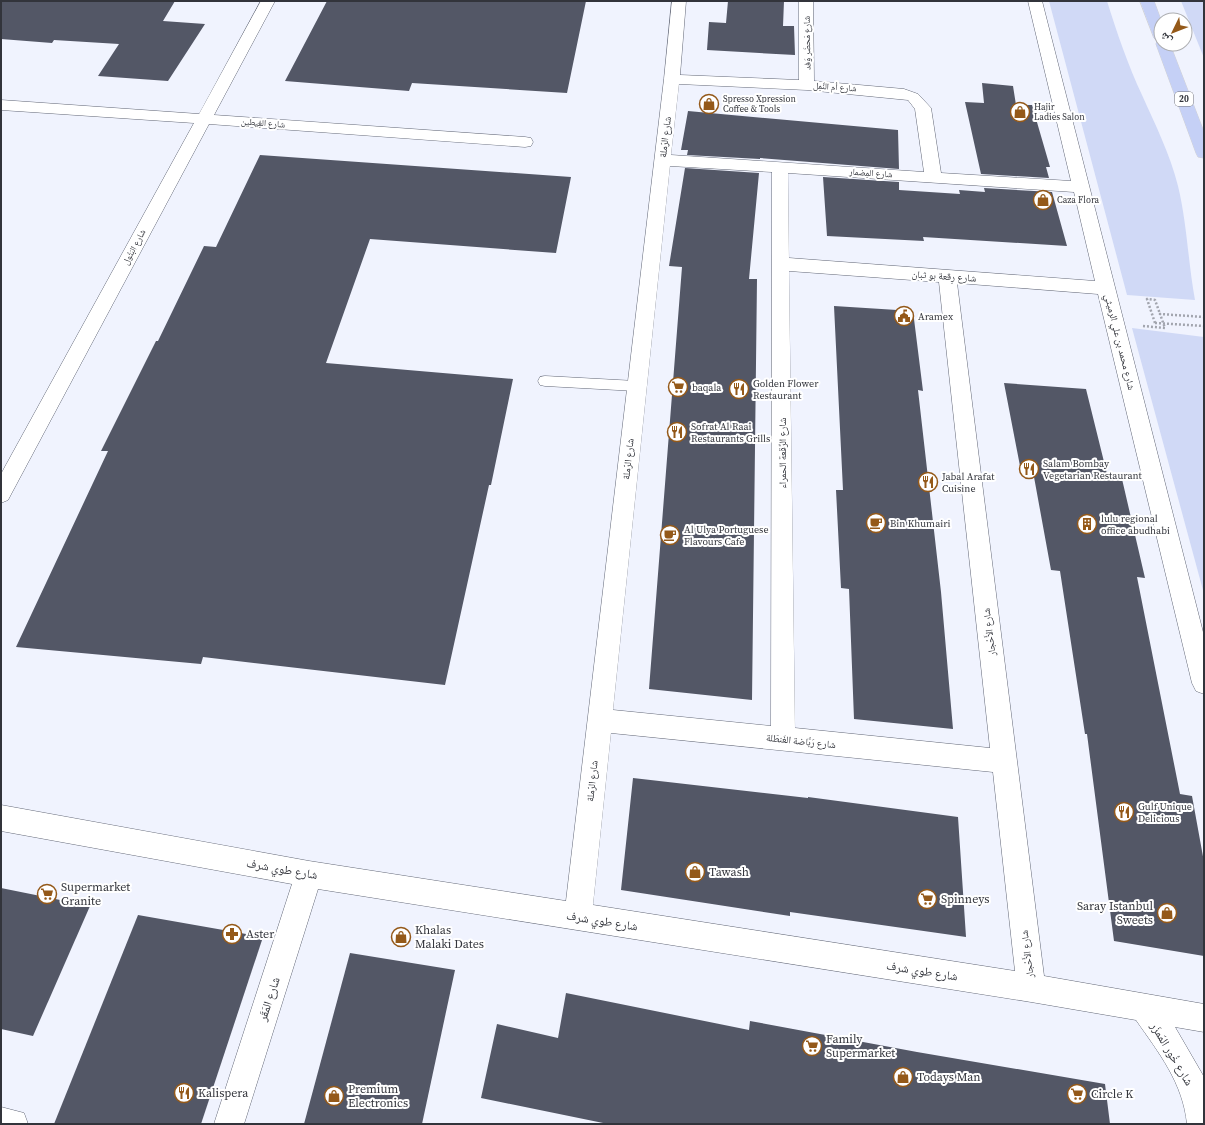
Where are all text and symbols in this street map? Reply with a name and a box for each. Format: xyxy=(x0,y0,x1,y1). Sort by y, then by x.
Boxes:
north arrow xyxy=(1153,12,1193,52)
street label: شارع مَحضَر وَفد xyxy=(801,16,813,70)
text: ش xyxy=(1156,29,1176,48)
street label: شارع أم النَّمِل xyxy=(813,79,857,96)
road number: 20 xyxy=(1175,92,1193,106)
shop icon: Spresso Xpression Coffee & Tools xyxy=(698,93,720,115)
place label: Spresso Xpression Coffee & Tools xyxy=(723,93,796,115)
shop icon: Hajir Ladies Salon xyxy=(1009,101,1031,123)
place label: Hajir Ladies Salon xyxy=(1034,101,1085,123)
street label: شارع الغِيطين xyxy=(240,115,286,131)
street label: شارع الرّملة xyxy=(656,115,674,158)
street label: شارع المِضمار xyxy=(848,165,893,181)
shop icon: Caza Flora xyxy=(1032,189,1054,211)
place label: Caza Flora xyxy=(1057,194,1100,206)
street label: شارع البَتُول xyxy=(120,227,148,267)
street label: شارع رِقعة بو ثبان xyxy=(911,267,977,286)
street label: شارع محمد بن علي الرميثي xyxy=(1100,293,1138,392)
public building icon: Aramex xyxy=(893,305,915,327)
place label: Aramex xyxy=(918,310,954,323)
supermarket icon: baqala xyxy=(667,376,689,398)
place label: Golden Flower Restaurant xyxy=(753,377,819,402)
restaurant icon: Golden Flower Restaurant xyxy=(728,378,750,400)
place label: baqala xyxy=(692,381,722,394)
street label: شارع الرِّقعة الحمراء xyxy=(776,417,789,489)
place label: Sofrat Al Raai Restaurants Grills xyxy=(691,420,770,445)
restaurant icon: Sofrat Al Raai Restaurants Grills xyxy=(666,421,688,443)
street label: شارع الرّملة xyxy=(619,437,637,480)
place label: Salam Bombay Vegetarian Restaurant xyxy=(1043,457,1142,482)
restaurant icon: Salam Bombay Vegetarian Restaurant xyxy=(1018,458,1040,480)
place label: Jabal Arafat Cuisine xyxy=(941,470,995,495)
restaurant icon: Jabal Arafat Cuisine xyxy=(917,471,939,493)
cafe icon: Bin Khumairi xyxy=(865,512,887,534)
place label: lulu regional office abudhabi xyxy=(1101,512,1170,537)
building icon: lulu regional office abudhabi xyxy=(1076,513,1098,535)
place label: Bin Khumairi xyxy=(890,517,950,530)
place label: Al Ulya Portuguese Flavours Cafe xyxy=(684,523,769,548)
cafe icon: Al Ulya Portuguese Flavours Cafe xyxy=(659,524,681,546)
street label: شارع الأَحْجار xyxy=(980,607,999,658)
street label: شارع رَبَّاضة الغَنطَلة xyxy=(766,731,837,751)
street label: شارع الرّملة xyxy=(583,759,601,802)
place label: Gulf Unique Delicious xyxy=(1138,800,1192,825)
restaurant icon: Gulf Unique Delicious xyxy=(1113,801,1135,823)
street label: شارع طوي شرف xyxy=(245,855,319,885)
shop icon: Tawash xyxy=(684,861,706,883)
place label: Tawash xyxy=(709,864,749,880)
place label: Supermarket Granite xyxy=(61,879,130,909)
supermarket icon: Supermarket Granite xyxy=(36,883,58,905)
supermarket icon: Spinneys xyxy=(916,888,938,910)
place label: Spinneys xyxy=(941,891,989,907)
place label: Saray Istanbul Sweets xyxy=(1077,898,1153,928)
shop icon: Saray Istanbul Sweets xyxy=(1156,902,1178,924)
street label: شارع طوي شرف xyxy=(565,907,639,937)
place label: Khalas Malaki Dates xyxy=(415,922,484,952)
pharmacy icon: Aster xyxy=(221,923,243,945)
place label: Aster xyxy=(246,926,274,942)
shop icon: Khalas Malaki Dates xyxy=(390,926,412,948)
street label: شارع الأَحْجار xyxy=(1018,929,1037,980)
street label: شارع طوي شرف xyxy=(885,957,959,987)
street label: شارع المَقَر xyxy=(254,975,284,1024)
street label: شارع خُور المَمزَر xyxy=(1146,1019,1197,1089)
place label: Family Supermarket xyxy=(826,1031,895,1061)
supermarket icon: Family Supermarket xyxy=(801,1035,823,1057)
shop icon: Todays Man xyxy=(892,1066,914,1088)
place label: Todays Man xyxy=(917,1069,981,1085)
place label: Premium Electronics xyxy=(348,1081,408,1111)
restaurant icon: Kalispera xyxy=(173,1082,195,1104)
supermarket icon: Circle K xyxy=(1066,1083,1088,1105)
place label: Kalispera xyxy=(198,1085,249,1101)
shop icon: Premium Electronics xyxy=(323,1085,345,1107)
place label: Circle K xyxy=(1091,1086,1133,1102)

